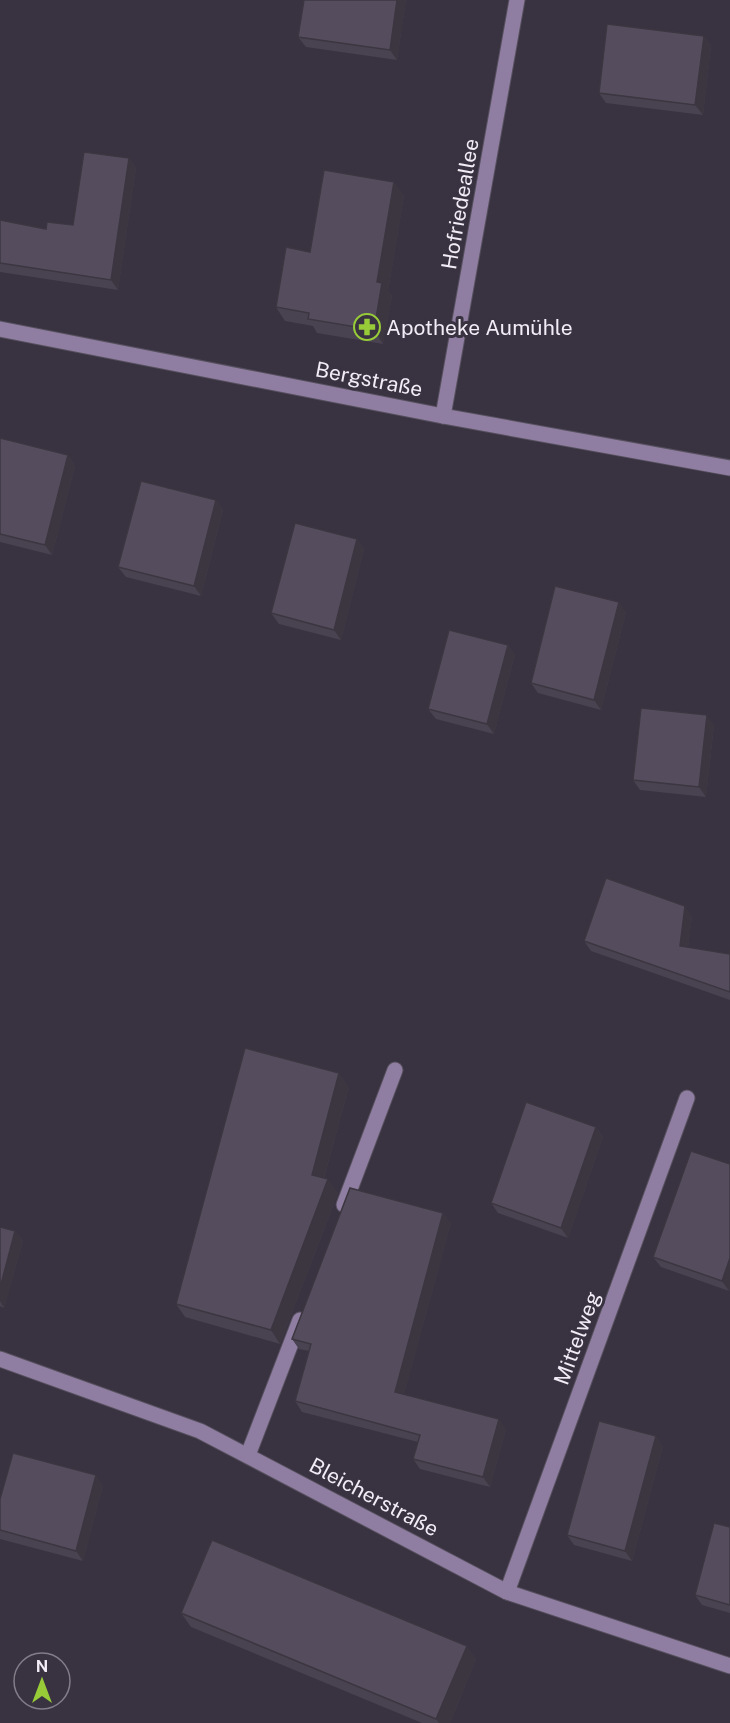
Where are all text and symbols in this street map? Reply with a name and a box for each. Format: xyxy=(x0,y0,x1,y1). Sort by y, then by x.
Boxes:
street label: Hofriedeallee xyxy=(436,137,484,271)
pharmacy icon: Apotheke Aumühle xyxy=(352,312,382,342)
place label: Apotheke Aumühle xyxy=(386,315,573,340)
street label: Bergstraße xyxy=(313,356,425,402)
street label: Mittelweg xyxy=(549,1288,605,1388)
street label: Bleicherstraße xyxy=(305,1452,443,1542)
north arrow xyxy=(12,1651,72,1711)
text: N xyxy=(36,1657,48,1676)

